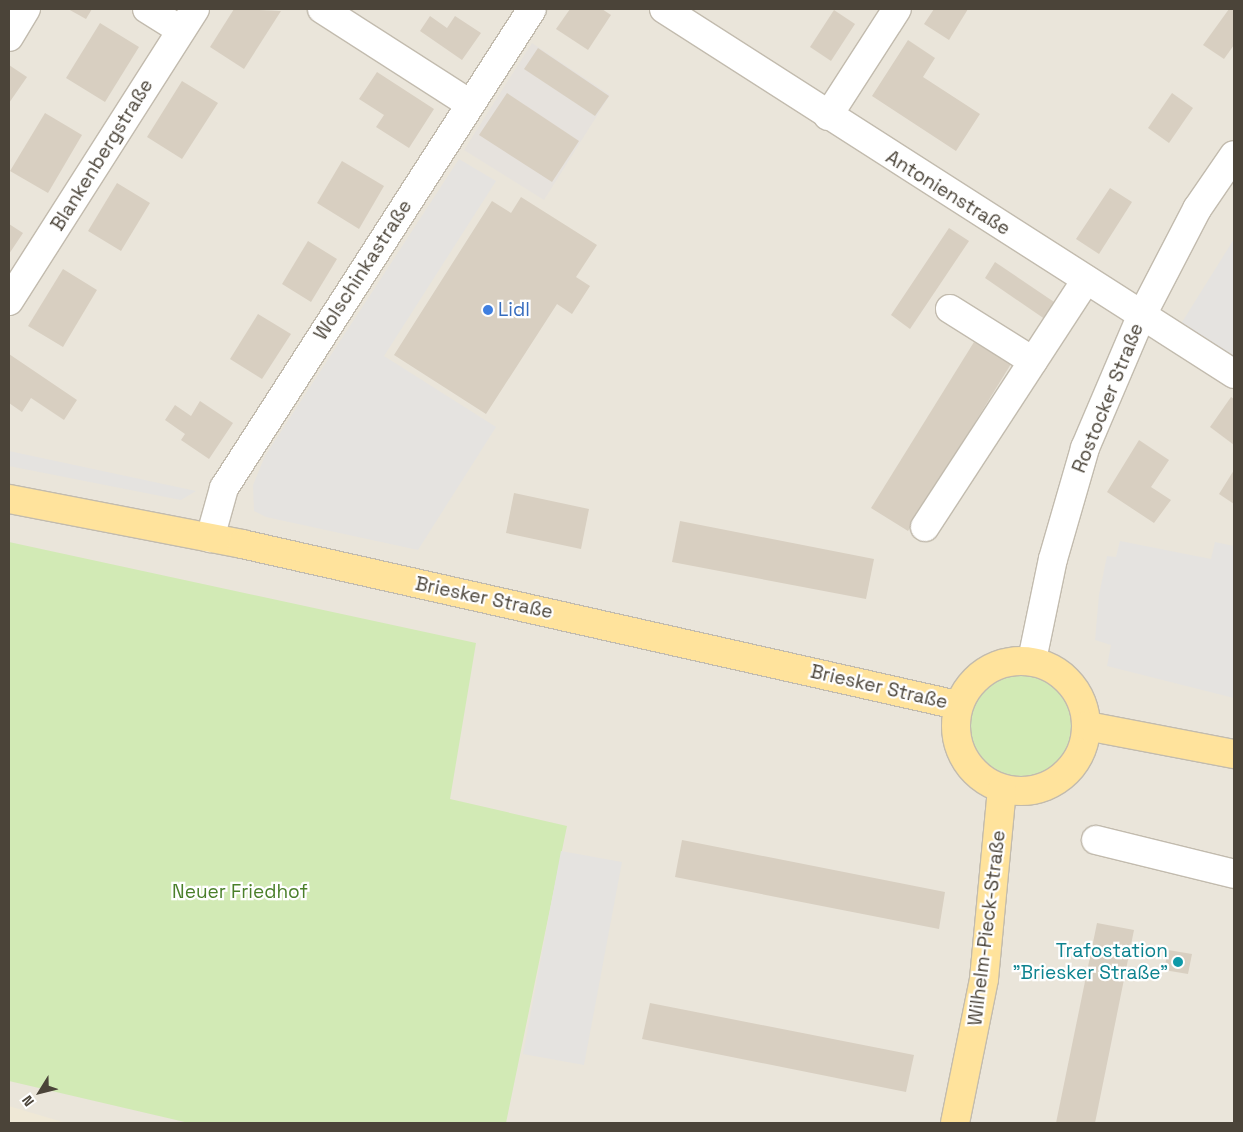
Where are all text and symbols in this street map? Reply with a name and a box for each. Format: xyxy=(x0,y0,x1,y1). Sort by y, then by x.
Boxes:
street label: Blankenbergstraße xyxy=(46,75,158,235)
street label: Antonienstraße xyxy=(882,146,1014,240)
street label: Wolschinkastraße xyxy=(309,196,417,344)
place label: Lidl xyxy=(498,299,530,321)
marker: Lidl xyxy=(482,304,494,316)
street label: Rostocker Straße xyxy=(1068,320,1148,476)
street label: Briesker Straße xyxy=(413,572,555,624)
street label: Briesker Straße xyxy=(808,660,950,714)
street label: Wilhelm-Pieck-Straße xyxy=(964,829,1010,1027)
park label: Neuer Friedhof xyxy=(172,881,308,903)
place label: Trafostation "Briesker Straße" xyxy=(1012,940,1168,984)
marker: Trafostation "Briesker Straße" xyxy=(1172,956,1184,968)
north arrow xyxy=(15,1067,65,1117)
text: N xyxy=(18,1092,38,1110)

